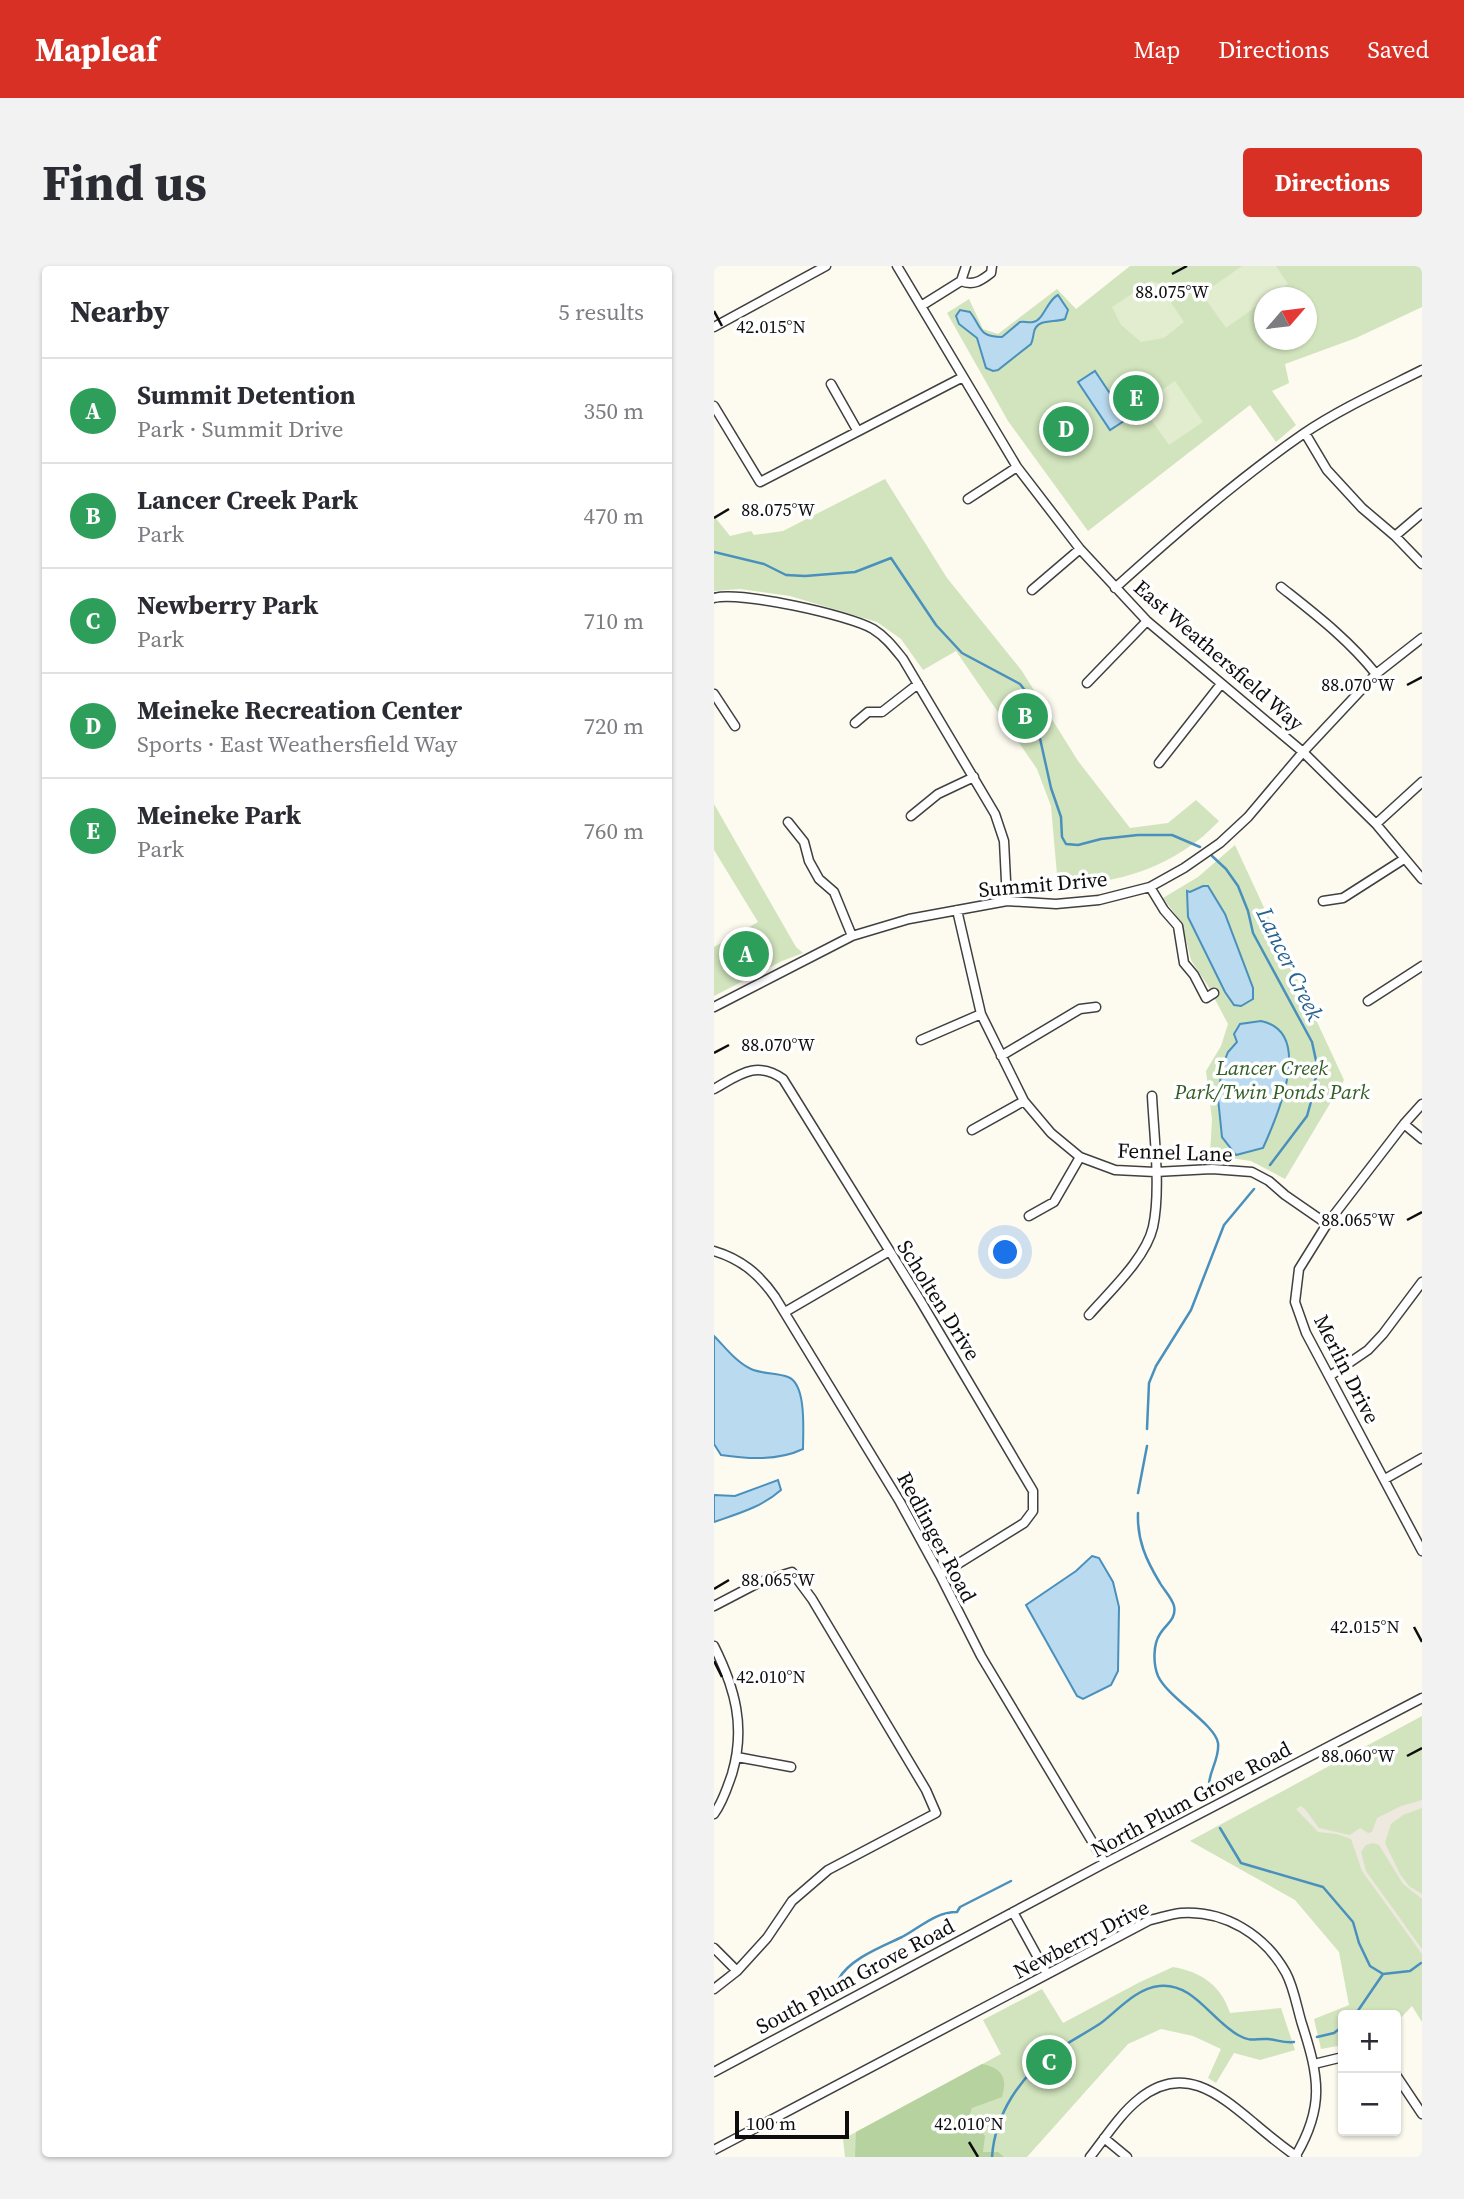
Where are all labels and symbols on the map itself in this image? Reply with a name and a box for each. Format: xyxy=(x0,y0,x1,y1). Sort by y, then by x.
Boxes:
text: 88.075°W xyxy=(1135,279,1209,304)
north arrow xyxy=(1254,287,1317,350)
text: 42.015°N xyxy=(736,314,806,339)
pin: E xyxy=(1113,372,1159,424)
pin: D xyxy=(1043,403,1089,455)
text: 88.075°W xyxy=(741,497,815,522)
street label: East Weathersfield Way xyxy=(1128,573,1311,737)
text: 88.070°W xyxy=(1321,672,1395,697)
pin: B xyxy=(1002,690,1048,742)
street label: Summit Drive xyxy=(977,864,1109,904)
water label: Lancer Creek xyxy=(1248,901,1331,1026)
pin: A xyxy=(723,928,769,980)
text: 88.070°W xyxy=(741,1032,815,1057)
park label: Lancer Creek Park/Twin Ponds Park xyxy=(1173,1053,1370,1106)
street label: Fennel Lane xyxy=(1117,1135,1233,1169)
text: 88.065°W xyxy=(1321,1207,1395,1232)
street label: Scholten Drive xyxy=(890,1234,988,1366)
your location xyxy=(988,1235,1022,1269)
street label: Merlin Drive xyxy=(1307,1310,1387,1428)
street label: Redlinger Road xyxy=(890,1467,984,1607)
text: 88.065°W xyxy=(741,1567,815,1592)
text: 42.015°N xyxy=(1330,1614,1400,1639)
text: 42.010°N xyxy=(736,1664,806,1689)
street label: North Plum Grove Road xyxy=(1086,1734,1296,1864)
text: 88.060°W xyxy=(1321,1743,1395,1768)
street label: Newberry Drive xyxy=(1008,1892,1154,1986)
street label: South Plum Grove Road xyxy=(751,1911,959,2041)
pin: C xyxy=(1026,2036,1072,2088)
scale bar xyxy=(735,2108,849,2140)
text: 42.010°N xyxy=(934,2111,1004,2136)

